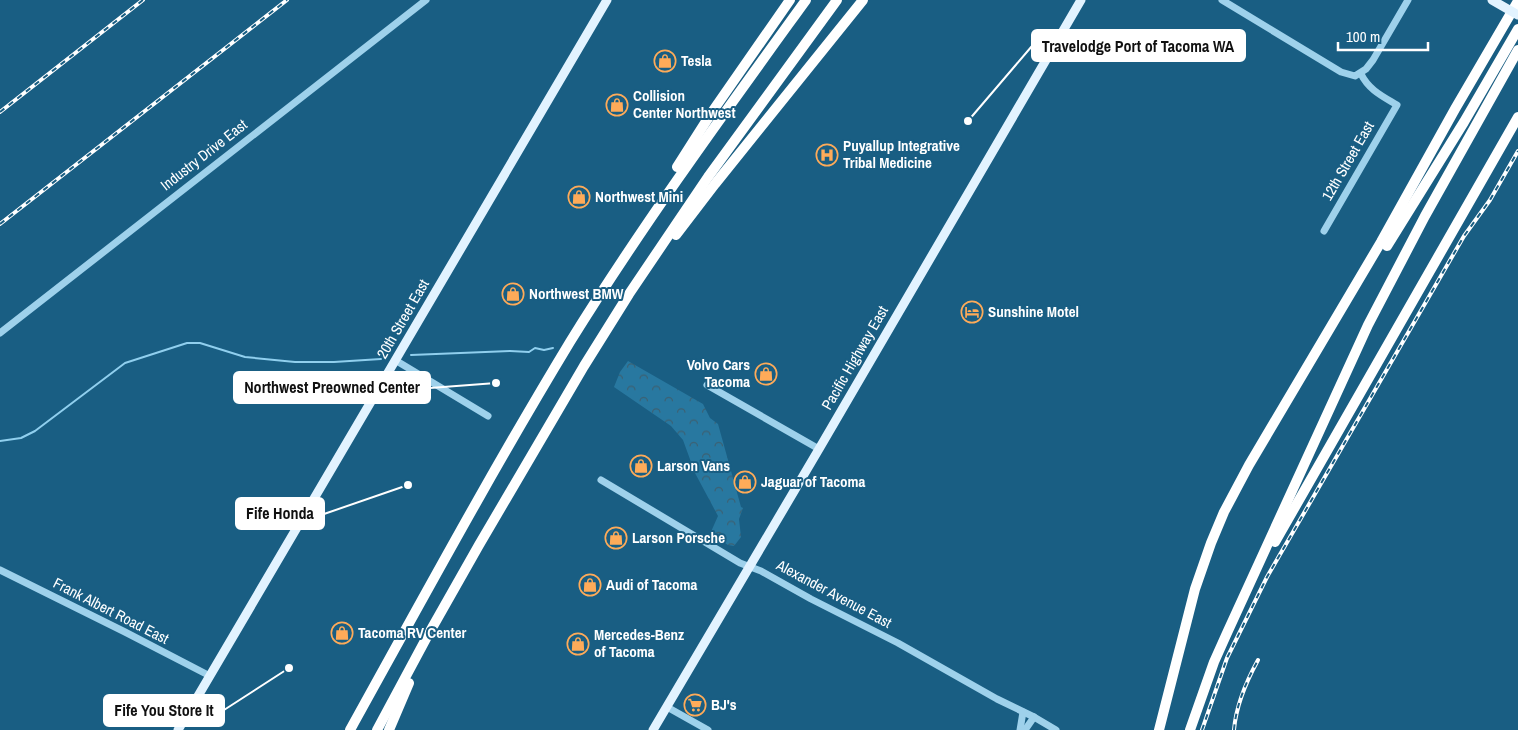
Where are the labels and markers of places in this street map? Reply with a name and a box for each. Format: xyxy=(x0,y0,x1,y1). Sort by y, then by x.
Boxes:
callout: Travelodge Port of Tacoma WA xyxy=(1032,30,1245,61)
shop icon: Tesla xyxy=(653,49,677,73)
place label: Tesla xyxy=(681,50,712,71)
place label: Collision Center Northwest xyxy=(633,85,736,123)
shop icon: Collision Center Northwest xyxy=(605,93,629,117)
place label: Puyallup Integrative Tribal Medicine xyxy=(843,135,960,173)
hospital icon: Puyallup Integrative Tribal Medicine xyxy=(815,143,839,167)
shop icon: Northwest Mini xyxy=(567,185,591,209)
place label: Northwest Mini xyxy=(595,186,683,207)
shop icon: Northwest BMW xyxy=(501,282,525,306)
place label: Northwest BMW xyxy=(529,283,624,304)
hotel icon: Sunshine Motel xyxy=(960,300,984,324)
place label: Sunshine Motel xyxy=(988,301,1079,322)
place label: Volvo Cars Tacoma xyxy=(687,354,750,392)
shop icon: Volvo Cars Tacoma xyxy=(754,362,778,386)
callout: Northwest Preowned Center xyxy=(234,372,430,403)
shop icon: Larson Vans xyxy=(629,454,653,478)
place label: Larson Vans xyxy=(657,455,730,476)
shop icon: Jaguar of Tacoma xyxy=(733,470,757,494)
place label: Jaguar of Tacoma xyxy=(761,471,866,492)
callout: Fife Honda xyxy=(236,498,324,529)
shop icon: Larson Porsche xyxy=(604,526,628,550)
place label: Larson Porsche xyxy=(632,527,725,548)
shop icon: Audi of Tacoma xyxy=(578,573,602,597)
place label: Audi of Tacoma xyxy=(606,574,698,595)
shop icon: Tacoma RV Center xyxy=(330,621,354,645)
place label: Tacoma RV Center xyxy=(358,622,466,643)
place label: Mercedes-Benz of Tacoma xyxy=(594,624,684,662)
shop icon: Mercedes-Benz of Tacoma xyxy=(566,632,590,656)
supermarket icon: BJ's xyxy=(683,693,707,717)
place label: BJ's xyxy=(711,694,737,715)
callout: Fife You Store It xyxy=(104,695,224,726)

